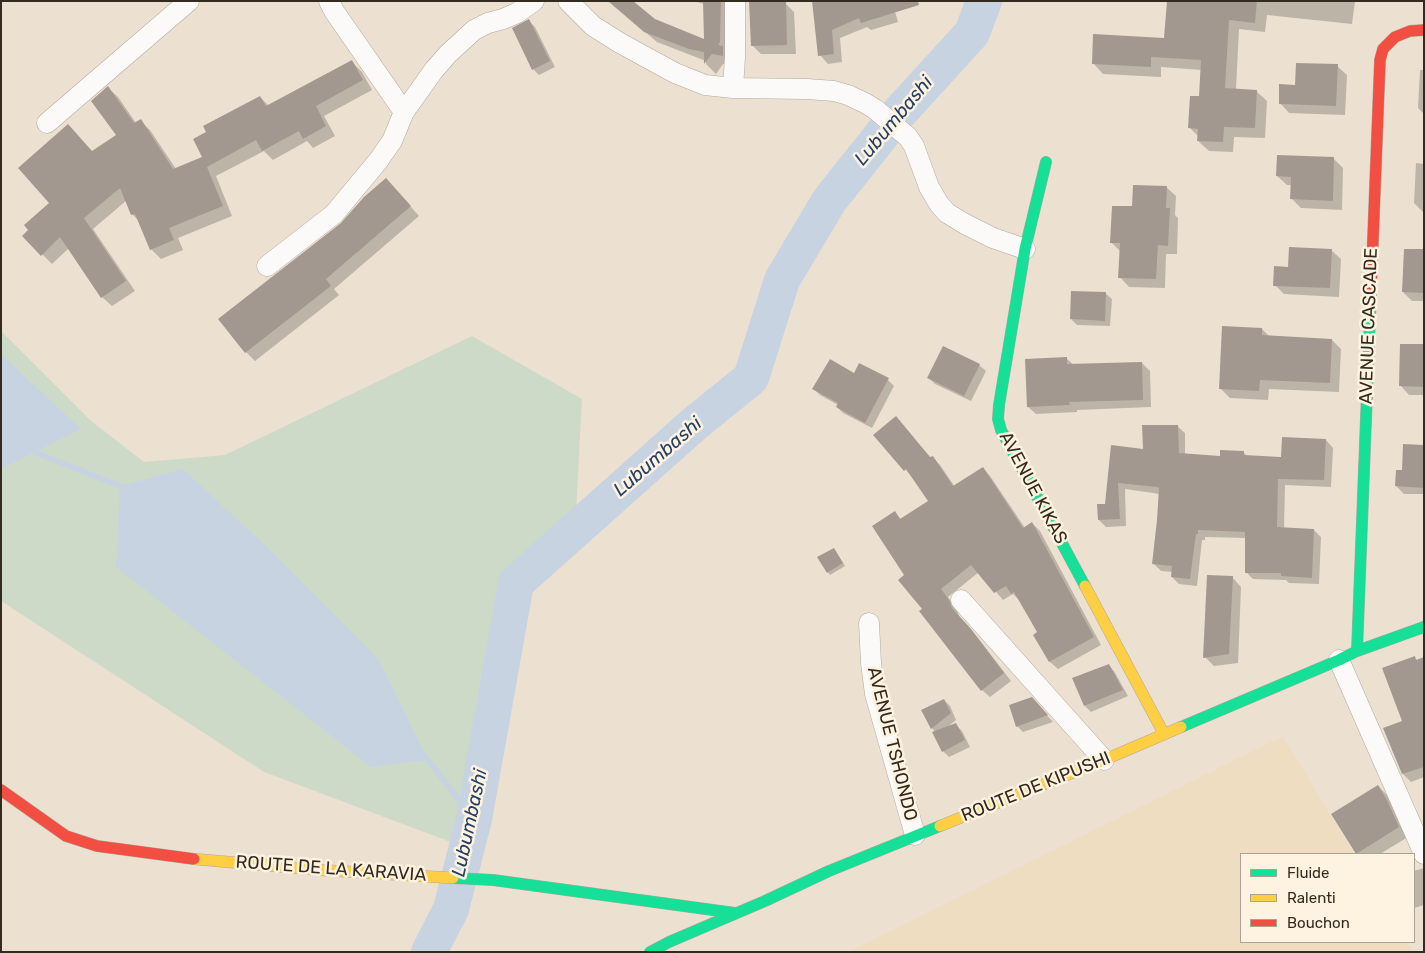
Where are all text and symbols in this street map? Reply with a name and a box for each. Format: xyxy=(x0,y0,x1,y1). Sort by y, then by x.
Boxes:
water label: Lubumbashi xyxy=(850,72,938,170)
street label: AVENUE CASCADE xyxy=(1355,247,1383,405)
water label: Lubumbashi xyxy=(609,412,707,502)
street label: AVENUE KIKAS xyxy=(994,428,1072,548)
street label: AVENUE TSHONDO xyxy=(862,665,922,823)
street label: ROUTE DE KIPUSHI xyxy=(958,747,1114,827)
water label: Lubumbashi xyxy=(447,767,493,879)
street label: ROUTE DE LA KARAVIA xyxy=(235,852,427,886)
legend xyxy=(1240,853,1415,943)
text: Fluide xyxy=(1287,864,1329,882)
text: Ralenti xyxy=(1287,889,1336,907)
text: Bouchon xyxy=(1287,914,1350,932)

